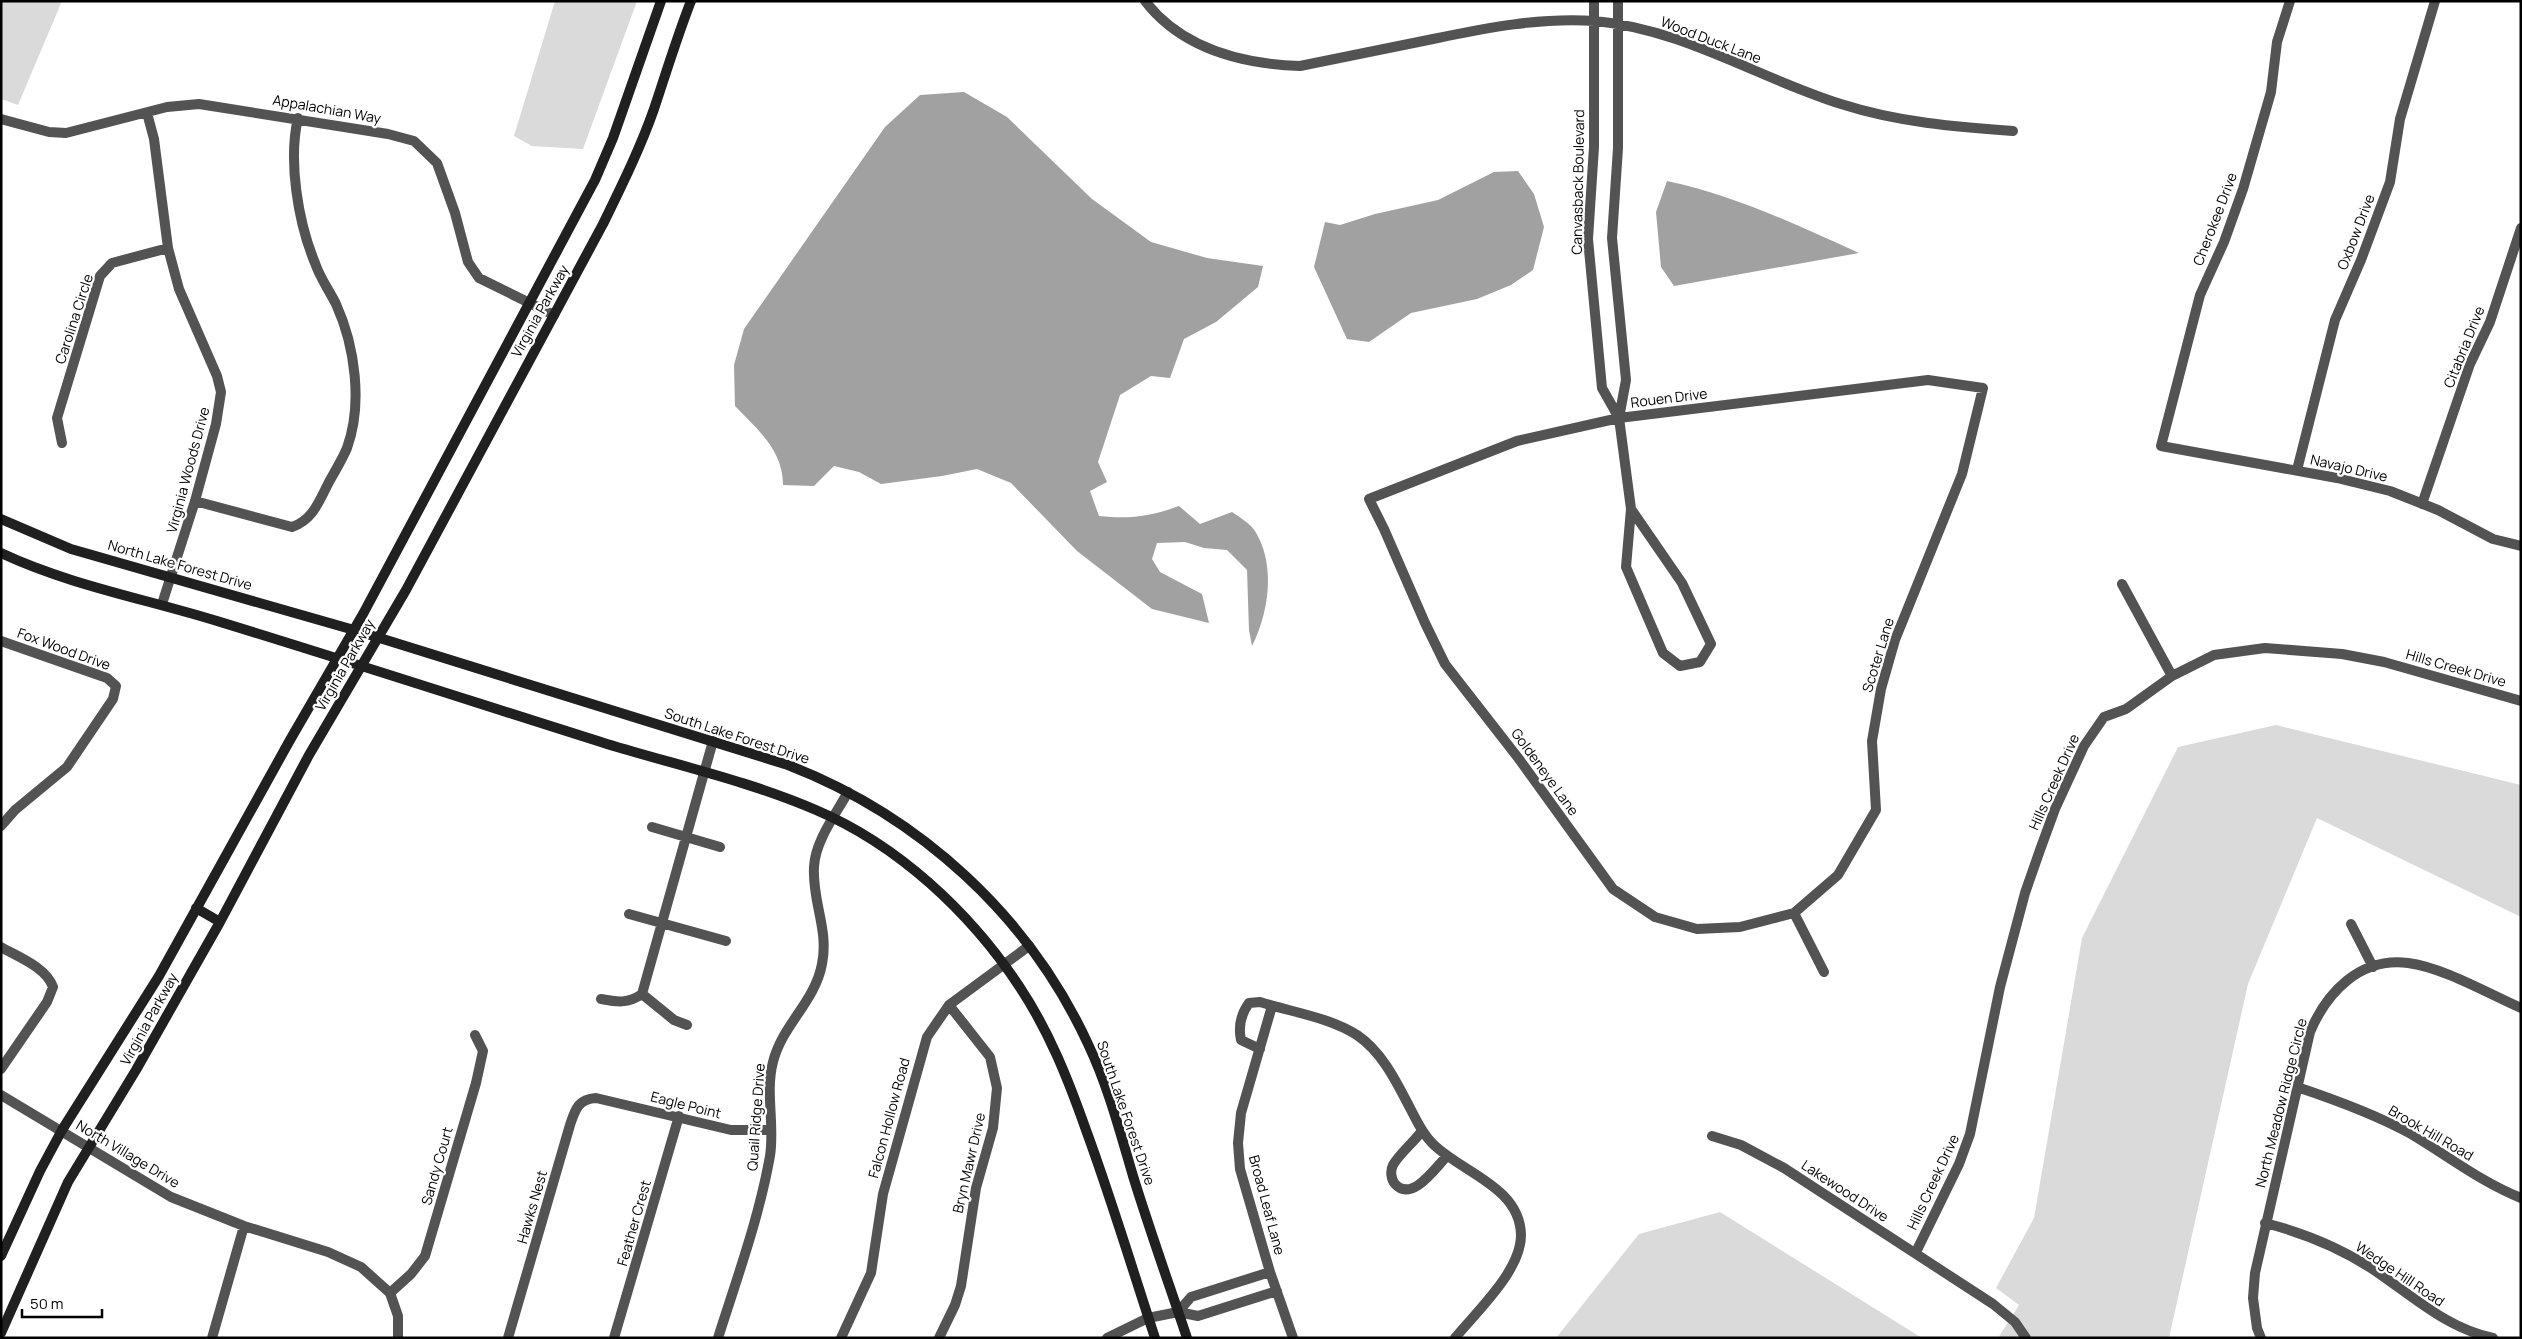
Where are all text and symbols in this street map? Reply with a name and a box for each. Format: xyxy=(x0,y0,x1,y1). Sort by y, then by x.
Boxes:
street label: Wood Duck Lane xyxy=(1658,12,1764,67)
street label: Appalachian Way xyxy=(271,90,383,127)
street label: Canvasback Boulevard xyxy=(1567,109,1588,255)
street label: Cherokee Drive xyxy=(2188,169,2241,268)
street label: Oxbow Drive xyxy=(2332,191,2379,272)
street label: Virginia Parkway xyxy=(506,261,573,360)
street label: Carolina Circle xyxy=(50,271,97,366)
street label: Citabria Drive xyxy=(2439,303,2489,391)
street label: Rouen Drive xyxy=(1629,383,1708,412)
street label: Virginia Woods Drive xyxy=(162,405,214,535)
street label: Navajo Drive xyxy=(2309,449,2390,486)
street label: North Lake Forest Drive xyxy=(106,535,254,594)
street label: Virginia Parkway xyxy=(311,615,379,714)
street label: Scoter Lane xyxy=(1857,615,1898,695)
street label: Fox Wood Drive xyxy=(15,623,113,674)
street label: Hills Creek Drive xyxy=(2404,644,2508,691)
street label: South Lake Forest Drive xyxy=(662,703,812,768)
street label: Goldeneye Lane xyxy=(1507,724,1583,819)
street label: Hills Creek Drive xyxy=(2024,731,2083,833)
street label: Virginia Parkway xyxy=(115,969,182,1068)
street label: North Meadow Ridge Circle xyxy=(2250,1016,2311,1190)
street label: South Lake Forest Drive xyxy=(1093,1038,1160,1187)
street label: Falcon Hollow Road xyxy=(863,1056,914,1180)
street label: Quail Ridge Drive xyxy=(742,1062,769,1171)
street label: Eagle Point xyxy=(649,1087,724,1123)
street label: Brook Hill Road xyxy=(2385,1101,2477,1165)
street label: Bryn Mawr Drive xyxy=(948,1111,989,1215)
street label: North Village Drive xyxy=(73,1115,183,1192)
street label: Sandy Court xyxy=(416,1124,457,1207)
street label: Hills Creek Drive xyxy=(1902,1131,1963,1233)
street label: Broad Leaf Lane xyxy=(1245,1153,1290,1257)
street label: Lakewood Drive xyxy=(1798,1155,1893,1226)
street label: Hawks Nest xyxy=(512,1168,551,1246)
street label: Feather Crest xyxy=(612,1177,655,1268)
street label: Wedge Hill Road xyxy=(2352,1237,2448,1310)
scale bar xyxy=(22,1286,102,1318)
text: 50 m xyxy=(30,1293,64,1314)

